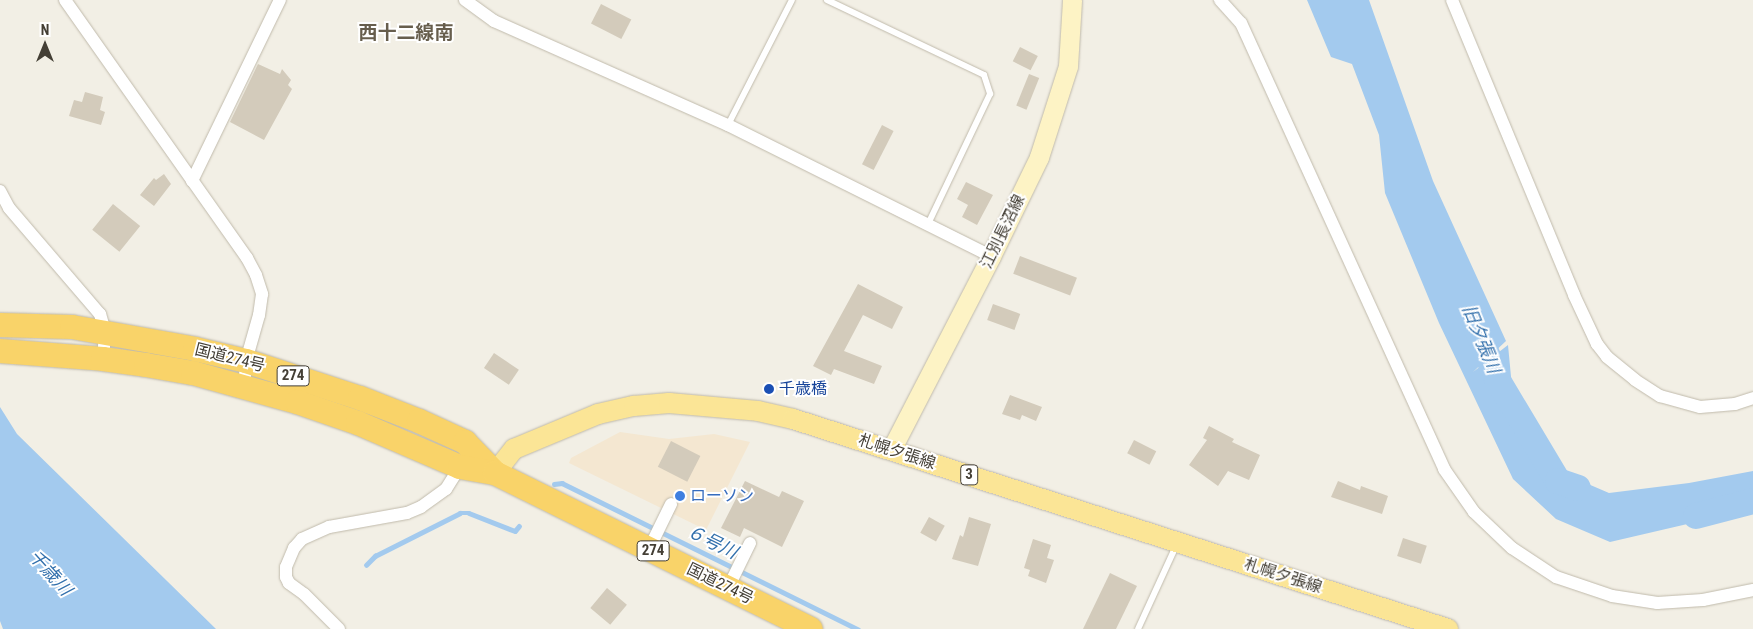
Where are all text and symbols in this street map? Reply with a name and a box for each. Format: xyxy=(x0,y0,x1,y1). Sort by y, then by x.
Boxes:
north arrow xyxy=(20,20,70,70)
text: N xyxy=(41,22,49,38)
district label: 西十二線南 xyxy=(359,22,453,44)
street label: 江別長沼線 xyxy=(977,192,1029,272)
water label: 旧夕張川 xyxy=(1458,302,1504,376)
street label: 国道274号 xyxy=(193,340,267,376)
road number: 274 xyxy=(276,364,310,388)
place label: 千歳橋 xyxy=(779,379,827,399)
marker: 千歳橋 xyxy=(763,383,775,395)
street label: 札幌夕張線 xyxy=(856,431,938,473)
road number: 3 xyxy=(959,462,979,488)
place label: ローソン xyxy=(690,486,754,506)
marker: ローソン xyxy=(674,490,686,502)
water label: ６号川 xyxy=(683,520,741,564)
road number: 274 xyxy=(636,538,670,564)
water label: 千歳川 xyxy=(24,546,76,600)
street label: 札幌夕張線 xyxy=(1242,555,1324,597)
street label: 国道274号 xyxy=(684,560,756,608)

